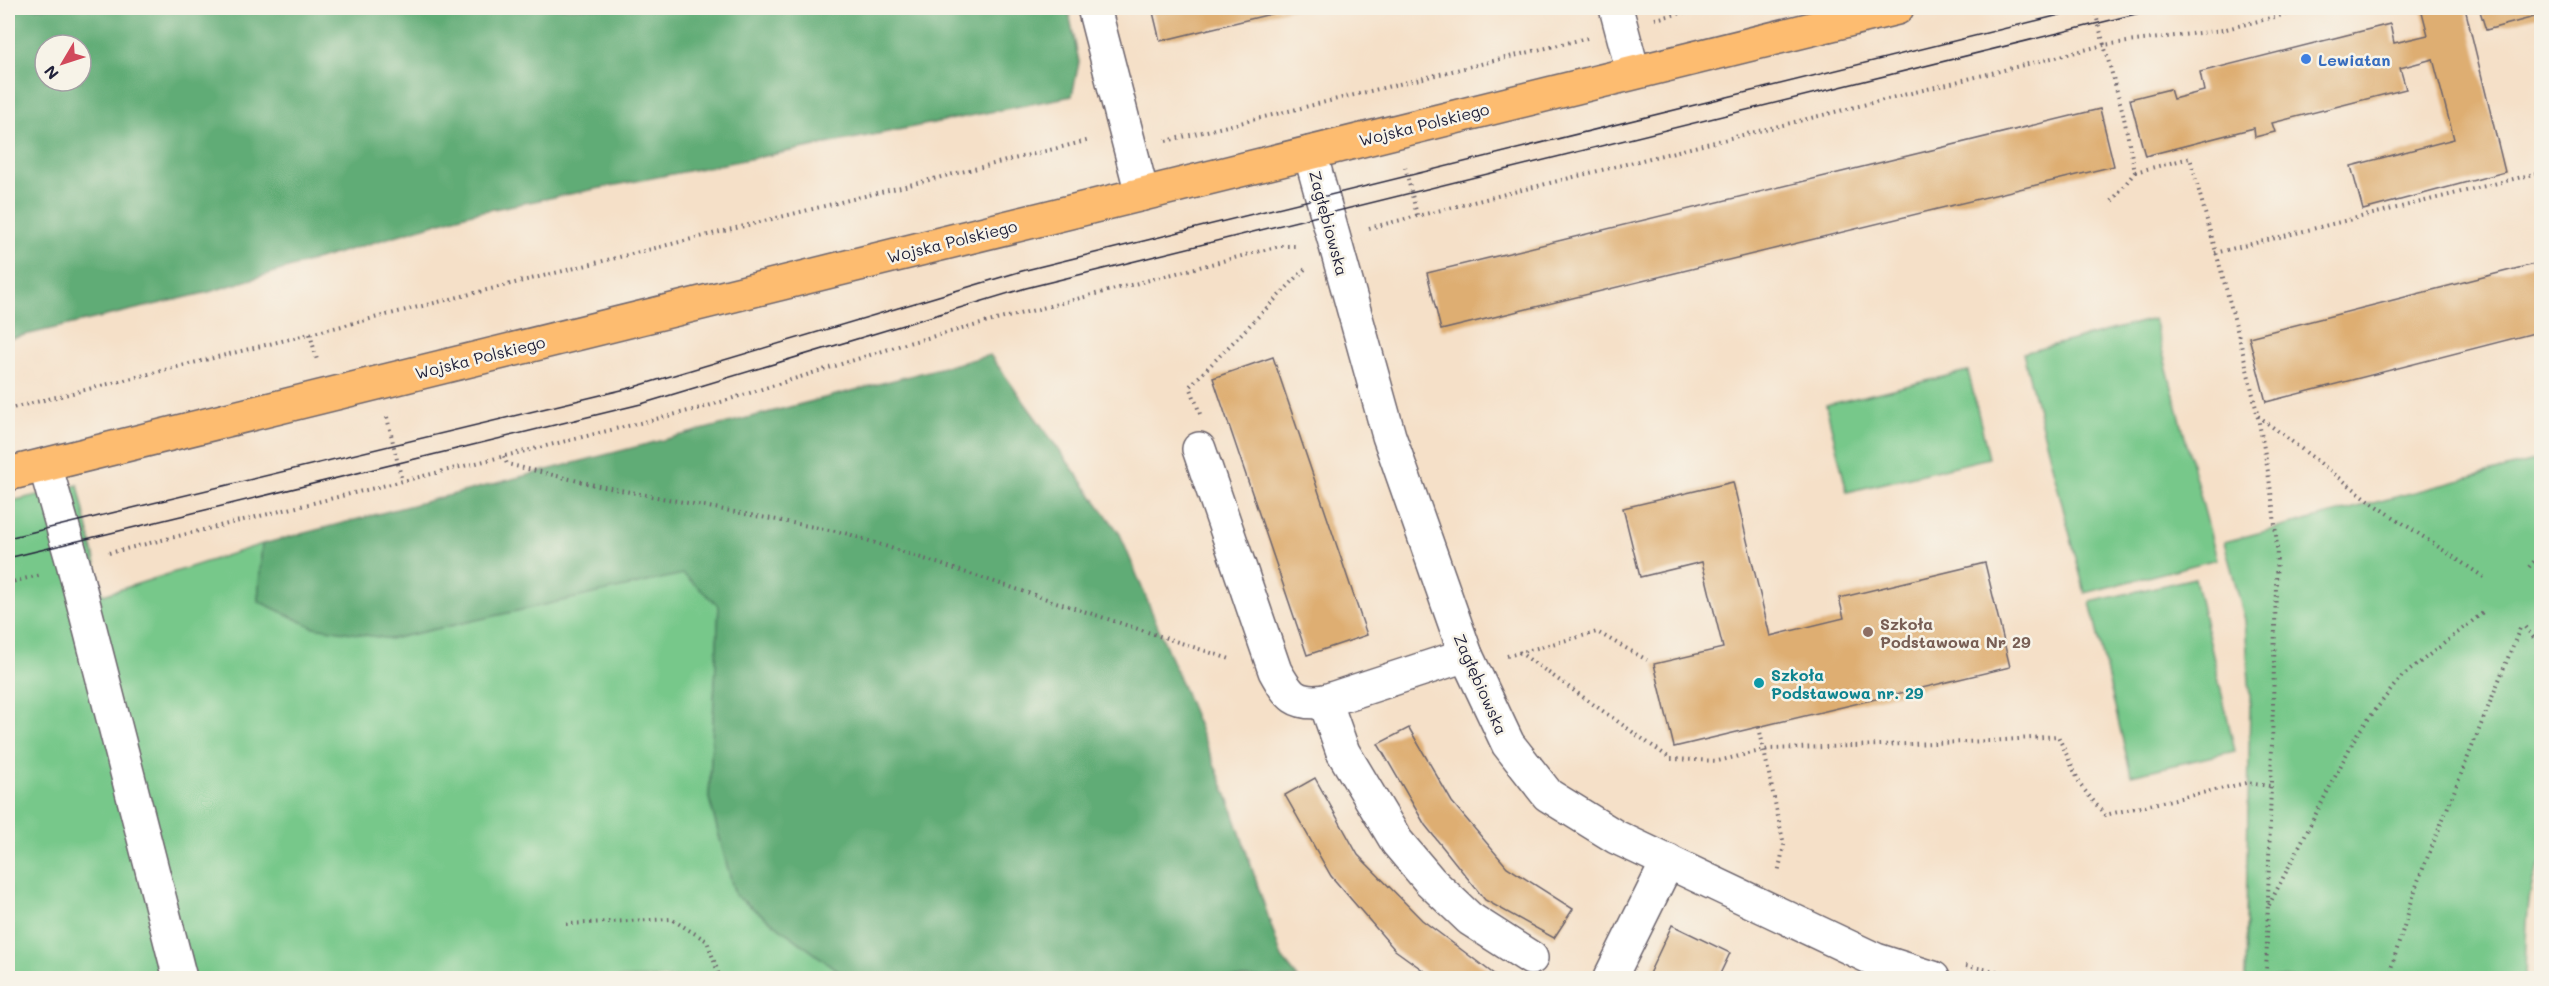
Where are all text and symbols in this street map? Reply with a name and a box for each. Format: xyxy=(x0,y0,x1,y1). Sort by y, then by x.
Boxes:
north arrow xyxy=(33,33,93,93)
place label: Lewiatan xyxy=(2318,49,2390,70)
marker: Lewiatan xyxy=(2299,52,2313,66)
text: N xyxy=(39,61,63,84)
street label: Wojska Polskiego xyxy=(1357,98,1491,150)
street label: Zagłębiowska xyxy=(1305,168,1353,278)
street label: Wojska Polskiego xyxy=(885,215,1019,267)
street label: Wojska Polskiego xyxy=(413,331,547,383)
place label: Szkoła Podstawowa Nr 29 xyxy=(1880,613,2031,652)
marker: Szkoła Podstawowa Nr 29 xyxy=(1861,625,1875,639)
street label: Zagłębiowska xyxy=(1449,630,1513,738)
place label: Szkoła Podstawowa nr. 29 xyxy=(1771,664,1924,703)
marker: Szkoła Podstawowa nr. 29 xyxy=(1752,676,1766,690)

